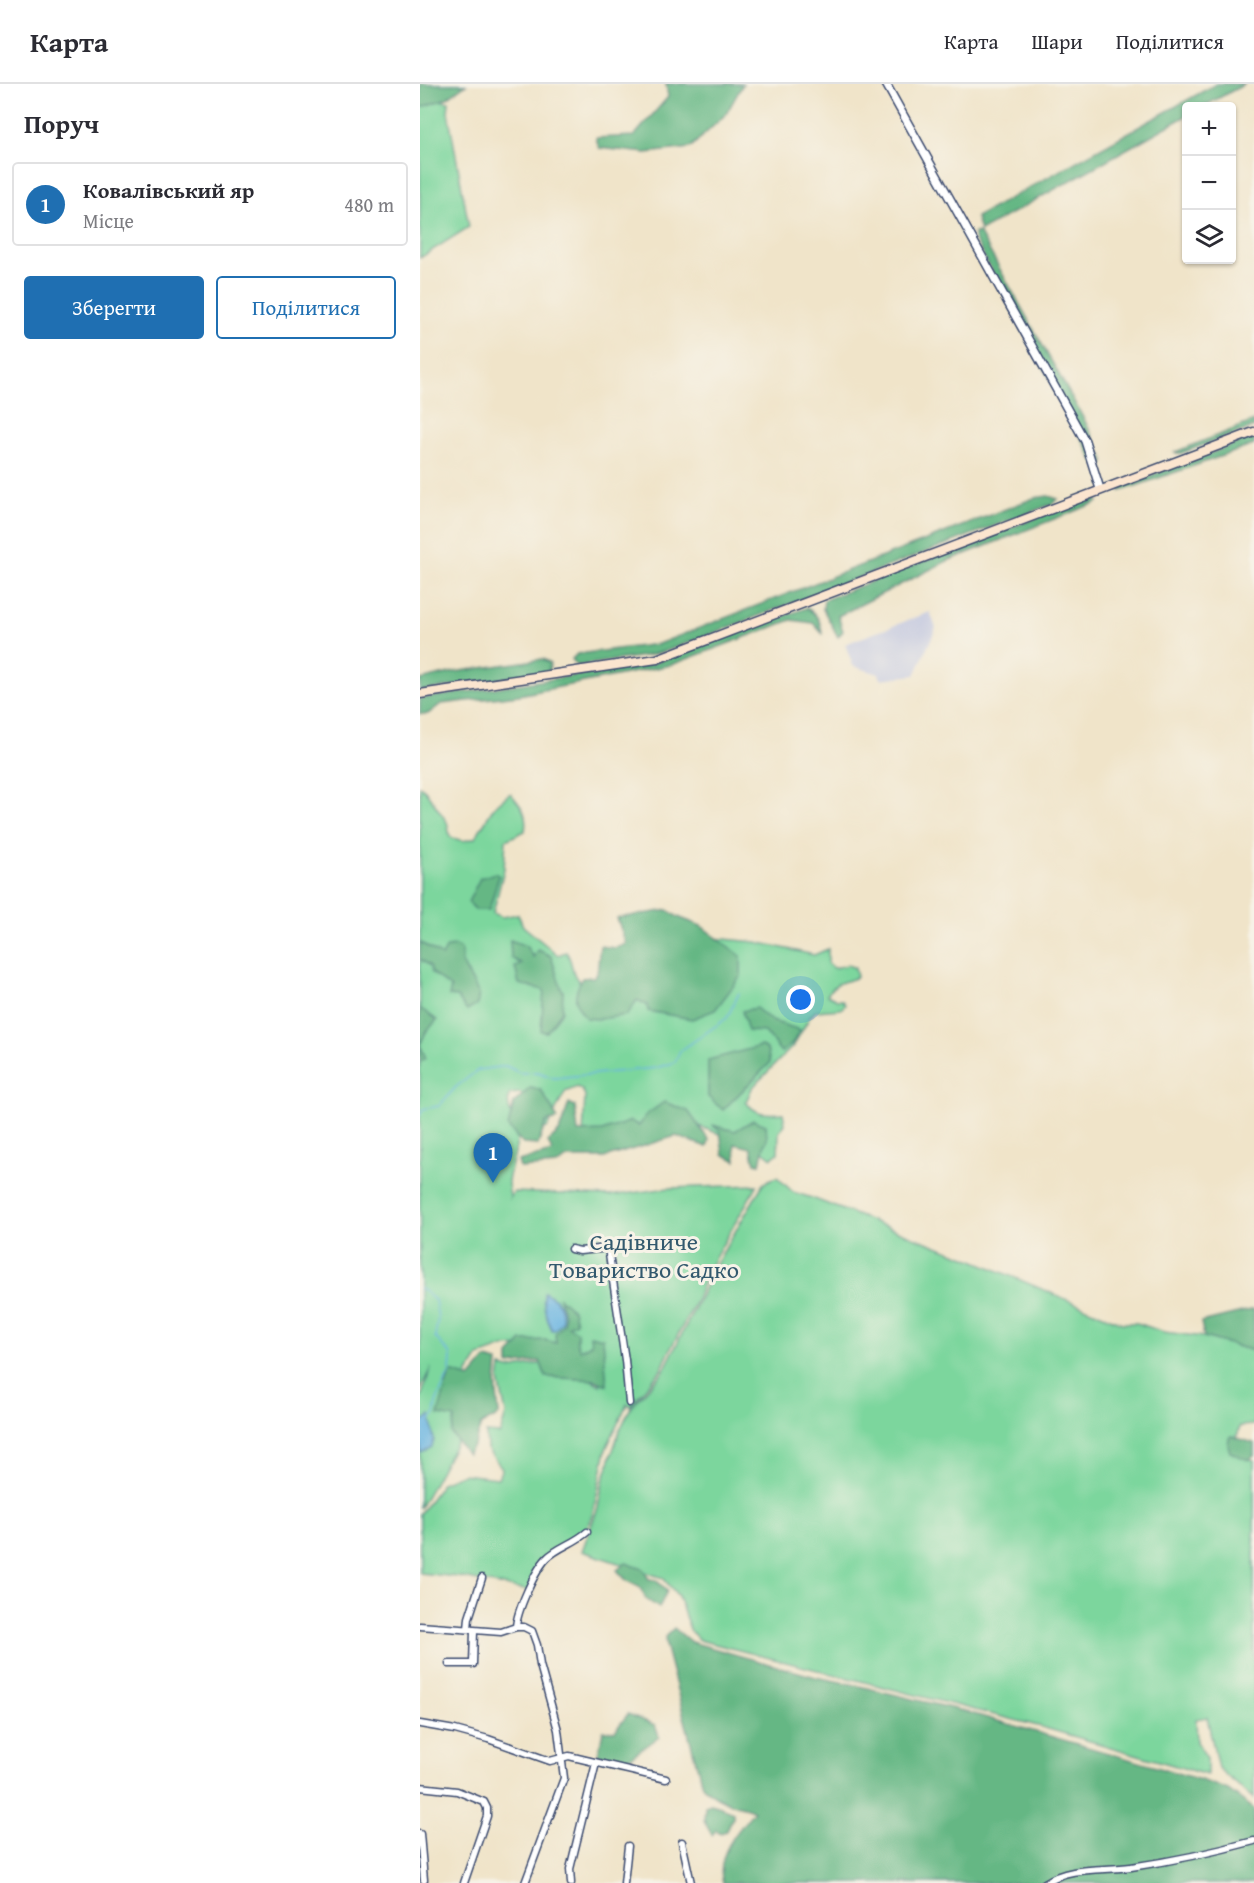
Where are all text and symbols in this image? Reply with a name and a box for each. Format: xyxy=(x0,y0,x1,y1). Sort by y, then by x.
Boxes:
text: Карта xyxy=(30,21,108,62)
text: Карта xyxy=(944,26,998,57)
text: Шари xyxy=(1031,26,1083,57)
text: Поділитися xyxy=(1116,26,1224,57)
map controls xyxy=(1182,102,1236,264)
button: + xyxy=(1182,102,1236,156)
text: Поруч xyxy=(24,104,99,143)
button: − xyxy=(1182,156,1236,210)
text: Ковалівський яр xyxy=(83,174,254,206)
text: 1 xyxy=(40,190,51,219)
text: 480 m xyxy=(344,190,394,219)
text: Місце xyxy=(83,206,134,235)
button: layers xyxy=(1182,210,1236,264)
button: Зберегти xyxy=(24,276,204,339)
button: Поділитися xyxy=(216,276,396,339)
your location xyxy=(786,985,815,1014)
pin: 1 xyxy=(474,1134,512,1183)
park label: Садівниче Товариство Садко xyxy=(549,1224,739,1287)

